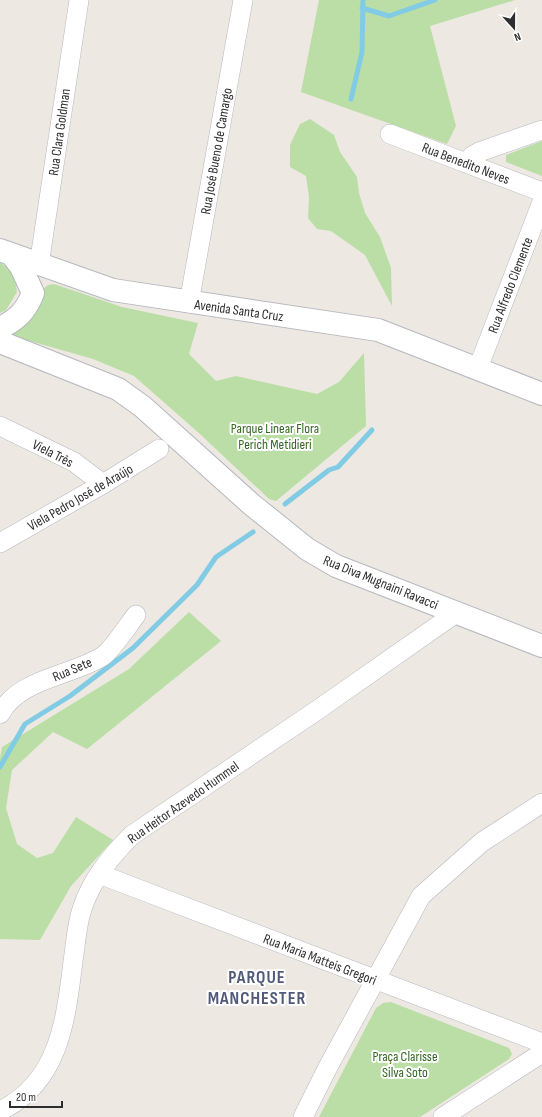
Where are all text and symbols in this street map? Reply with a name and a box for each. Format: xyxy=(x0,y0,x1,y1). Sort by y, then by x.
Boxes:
north arrow xyxy=(494,8,534,48)
text: N xyxy=(512,30,522,44)
street label: Rua José Bueno de Camargo xyxy=(197,86,236,216)
street label: Rua Clara Goldman xyxy=(45,87,74,177)
street label: Rua Benedito Neves xyxy=(420,139,512,188)
street label: Rua Alfredo Clemente xyxy=(484,235,537,336)
street label: Avenida Santa Cruz xyxy=(192,296,285,325)
park label: Parque Linear Flora Perich Metidieri xyxy=(231,420,319,453)
street label: Viela Três xyxy=(29,436,76,471)
street label: Viela Pedro José de Araújo xyxy=(25,460,136,535)
street label: Rua Diva Mugnaini Ravacci xyxy=(321,552,441,613)
street label: Rua Sete xyxy=(50,654,95,685)
street label: Rua Heitor Azevedo Hummel xyxy=(124,758,242,847)
street label: Rua Maria Matteis Gregori xyxy=(261,930,379,989)
district label: PARQUE MANCHESTER xyxy=(208,967,306,1009)
park label: Praça Clarisse Silva Soto xyxy=(372,1048,438,1081)
scale bar xyxy=(10,1083,62,1109)
text: 20 m xyxy=(16,1090,36,1105)

